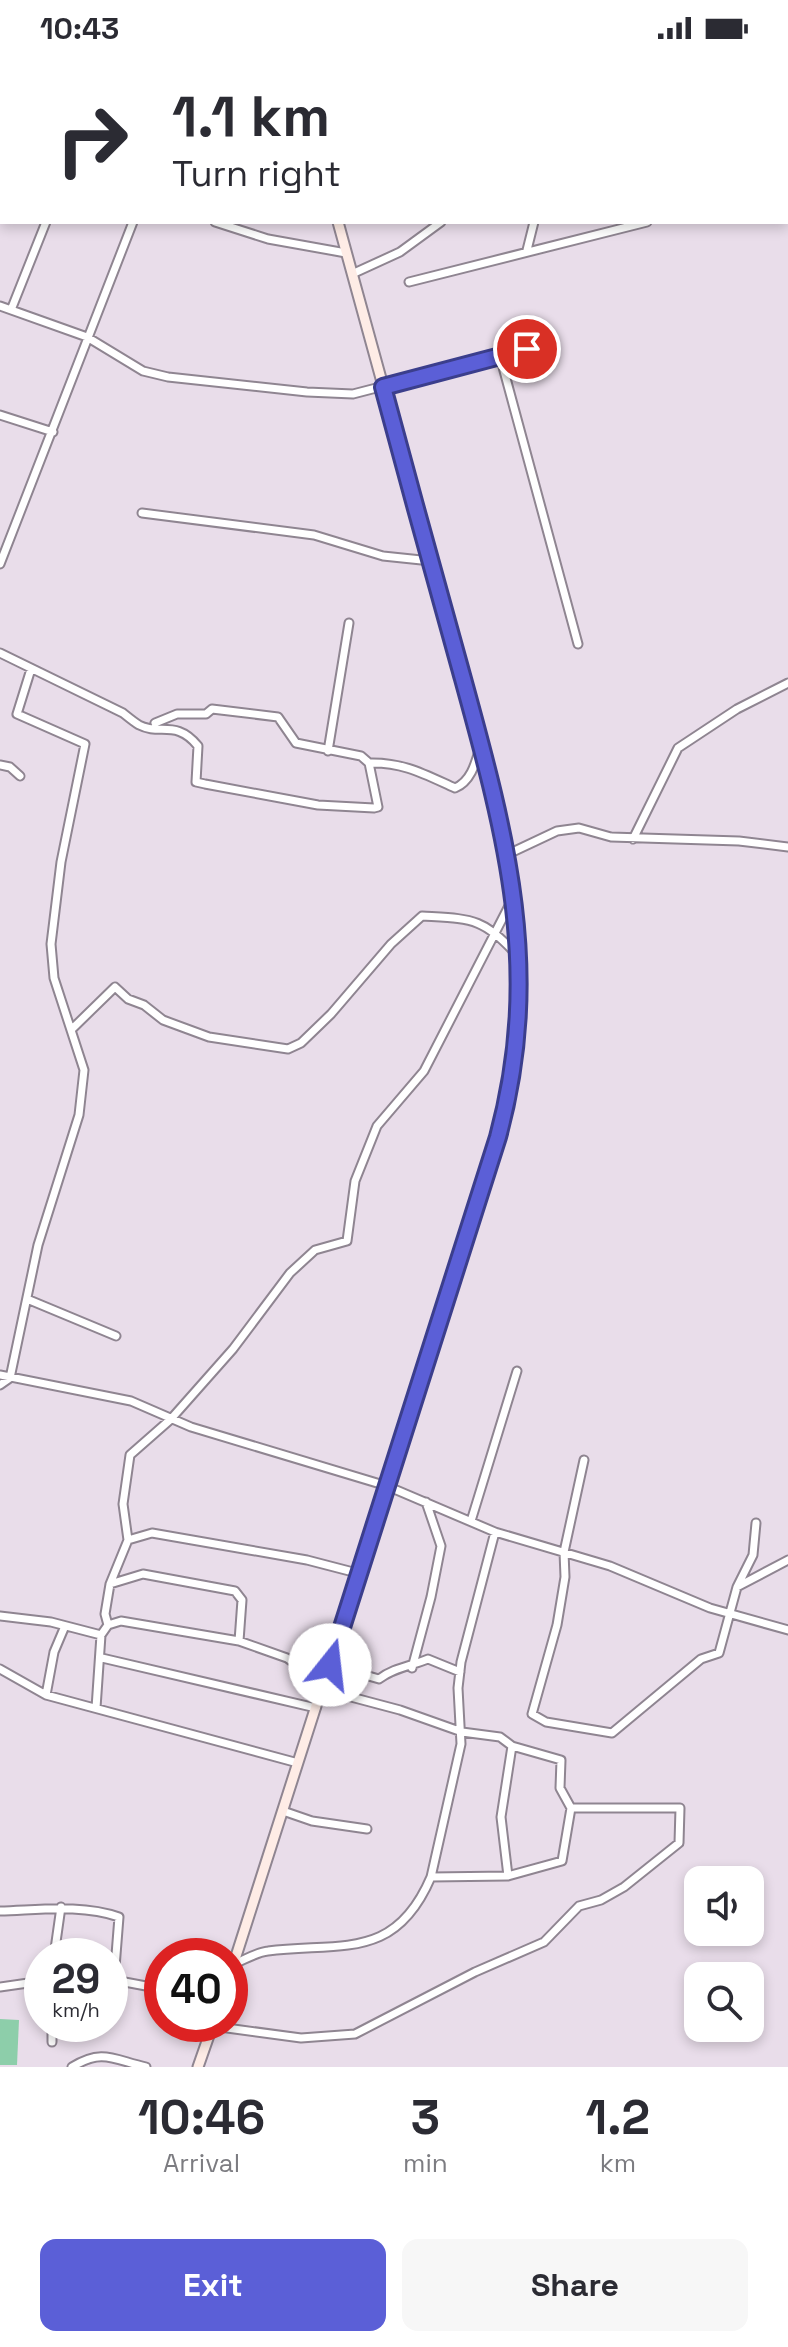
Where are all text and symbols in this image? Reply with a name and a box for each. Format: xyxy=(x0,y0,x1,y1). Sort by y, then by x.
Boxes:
text: 10:43 xyxy=(40,9,119,48)
text: 1.1 km xyxy=(172,81,330,152)
icon: right xyxy=(40,88,144,192)
text: Turn right xyxy=(172,151,341,197)
pin xyxy=(493,315,561,383)
icon: arrive xyxy=(505,327,549,371)
position arrow xyxy=(288,1623,372,1707)
map controls xyxy=(684,1866,764,2042)
button: sound xyxy=(684,1866,764,1946)
speed limit sign: 40 xyxy=(144,1938,248,2042)
text: 29 xyxy=(52,1954,100,2005)
button: search xyxy=(684,1962,764,2042)
text: km/h xyxy=(52,1997,100,2023)
text: 10:46 xyxy=(138,2087,265,2148)
text: 3 xyxy=(411,2087,440,2148)
text: 1.2 xyxy=(586,2087,650,2148)
text: Arrival xyxy=(163,2146,240,2180)
text: min xyxy=(403,2146,448,2180)
text: km xyxy=(600,2146,636,2180)
button: Exit xyxy=(40,2239,386,2331)
button: Share xyxy=(402,2239,748,2331)

